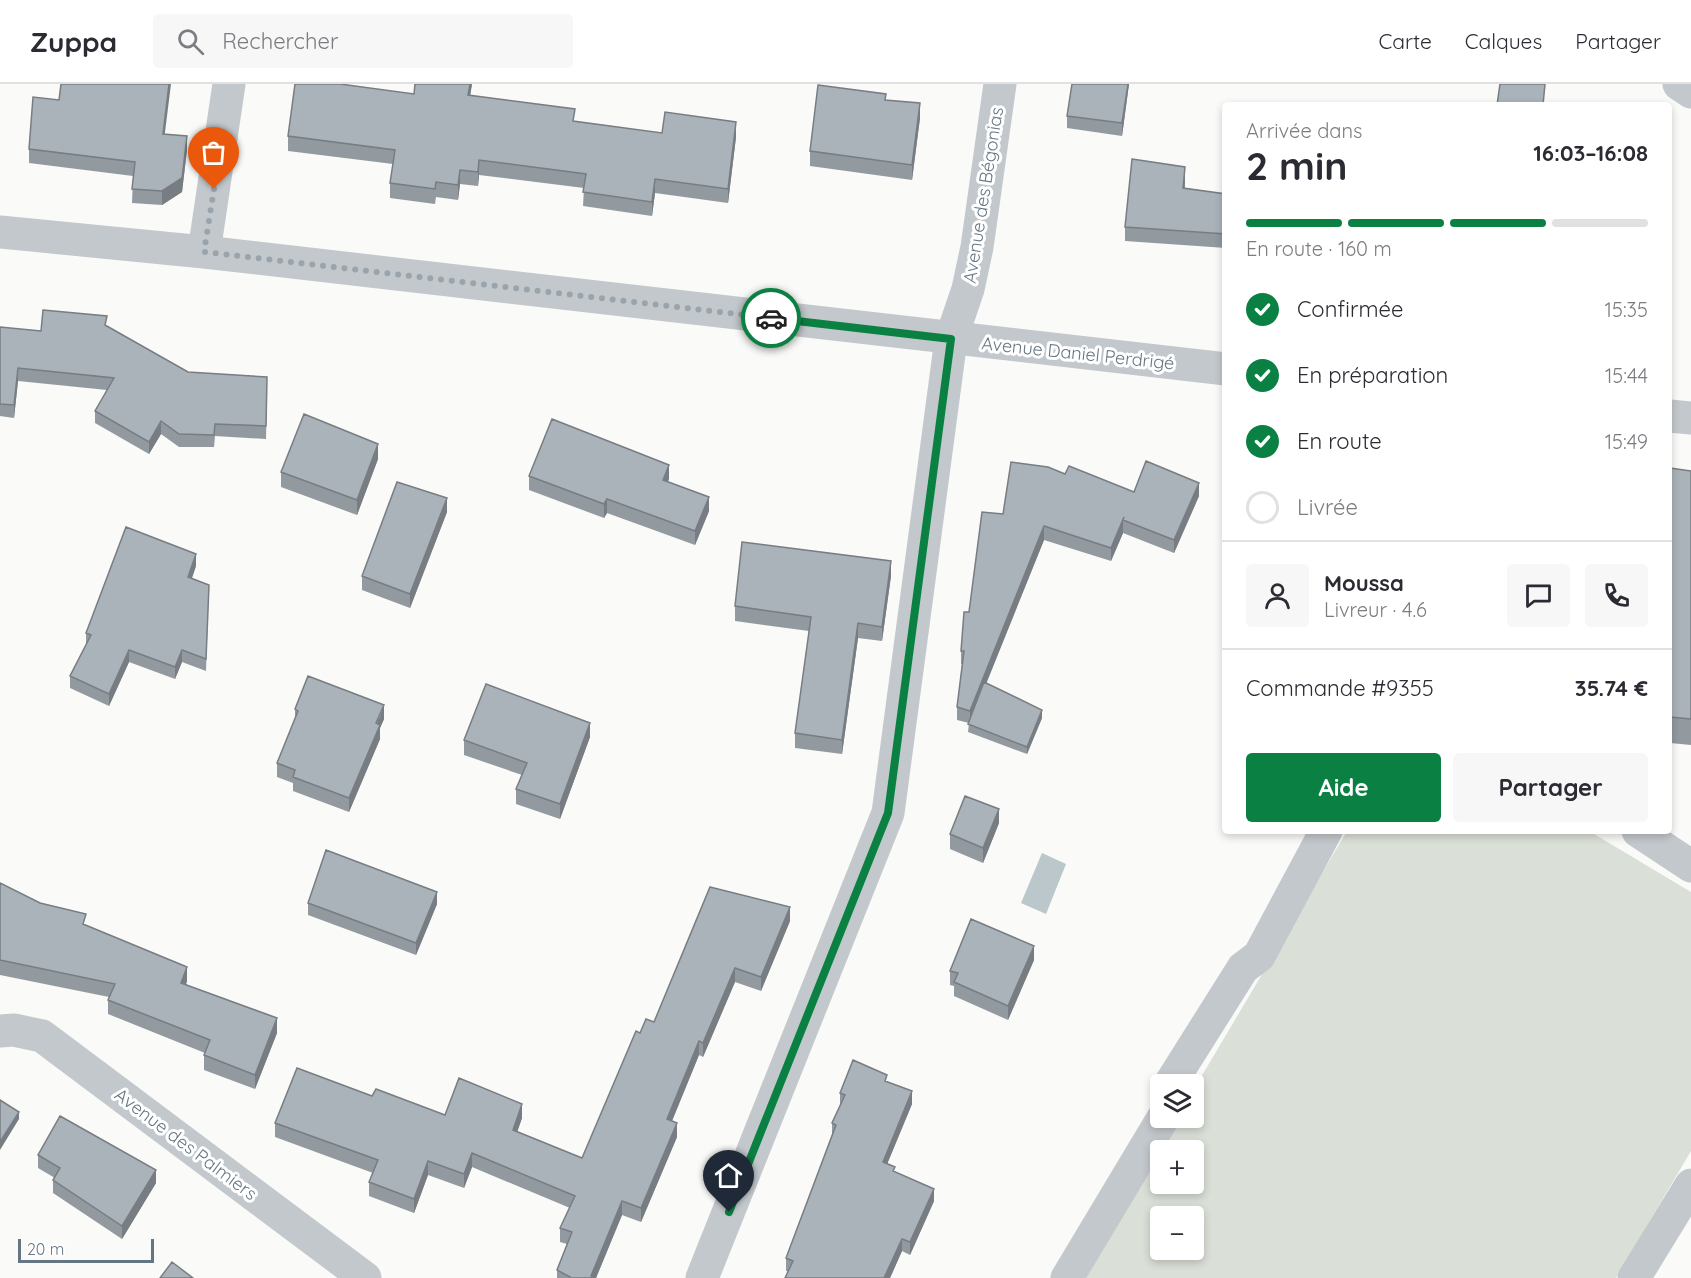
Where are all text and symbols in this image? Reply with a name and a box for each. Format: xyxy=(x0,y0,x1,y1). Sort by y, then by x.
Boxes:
search box xyxy=(153,14,573,68)
text: Zuppa xyxy=(30,24,117,59)
icon: search xyxy=(174,25,207,58)
text: Rechercher xyxy=(222,27,338,55)
text: Carte xyxy=(1378,28,1432,54)
text: Calques xyxy=(1465,28,1542,54)
text: Partager xyxy=(1575,28,1661,54)
street label: Avenue des Bégonias xyxy=(958,105,1008,285)
text: Arrivée dans xyxy=(1246,118,1362,143)
pin xyxy=(188,127,239,189)
icon: bag xyxy=(197,136,230,169)
text: 16:03–16:08 xyxy=(1533,139,1648,167)
text: 2 min xyxy=(1246,141,1348,190)
text: En route · 160 m xyxy=(1246,236,1392,261)
courier xyxy=(741,288,801,348)
icon: check xyxy=(1246,293,1279,326)
text: Confirmée xyxy=(1297,295,1403,323)
text: 15:35 xyxy=(1605,297,1648,322)
icon: car xyxy=(755,302,788,335)
street label: Avenue Daniel Perdrigé xyxy=(980,331,1176,375)
icon: check xyxy=(1246,359,1279,392)
text: En préparation xyxy=(1297,361,1448,389)
text: 15:44 xyxy=(1605,363,1648,388)
icon: check xyxy=(1246,425,1279,458)
text: En route xyxy=(1297,427,1382,455)
text: 15:49 xyxy=(1605,429,1648,454)
text: Livrée xyxy=(1297,493,1358,521)
button: person xyxy=(1246,564,1309,627)
button: chat xyxy=(1507,564,1570,627)
button: phone xyxy=(1585,564,1648,627)
text: Moussa xyxy=(1324,569,1404,597)
text: Livreur · 4.6 xyxy=(1324,597,1427,622)
text: Commande #9355 xyxy=(1246,674,1434,702)
text: 35.74 € xyxy=(1575,674,1648,702)
button: Aide xyxy=(1246,753,1441,822)
button: Partager xyxy=(1453,753,1648,822)
map controls xyxy=(1150,1074,1204,1260)
button: layers xyxy=(1150,1074,1204,1128)
street label: Avenue des Palmiers xyxy=(110,1083,262,1205)
button: + xyxy=(1150,1140,1204,1194)
pin xyxy=(703,1150,754,1212)
icon: home xyxy=(712,1159,745,1192)
button: − xyxy=(1150,1206,1204,1260)
scale bar xyxy=(18,1236,154,1264)
text: 20 m xyxy=(27,1239,64,1259)

